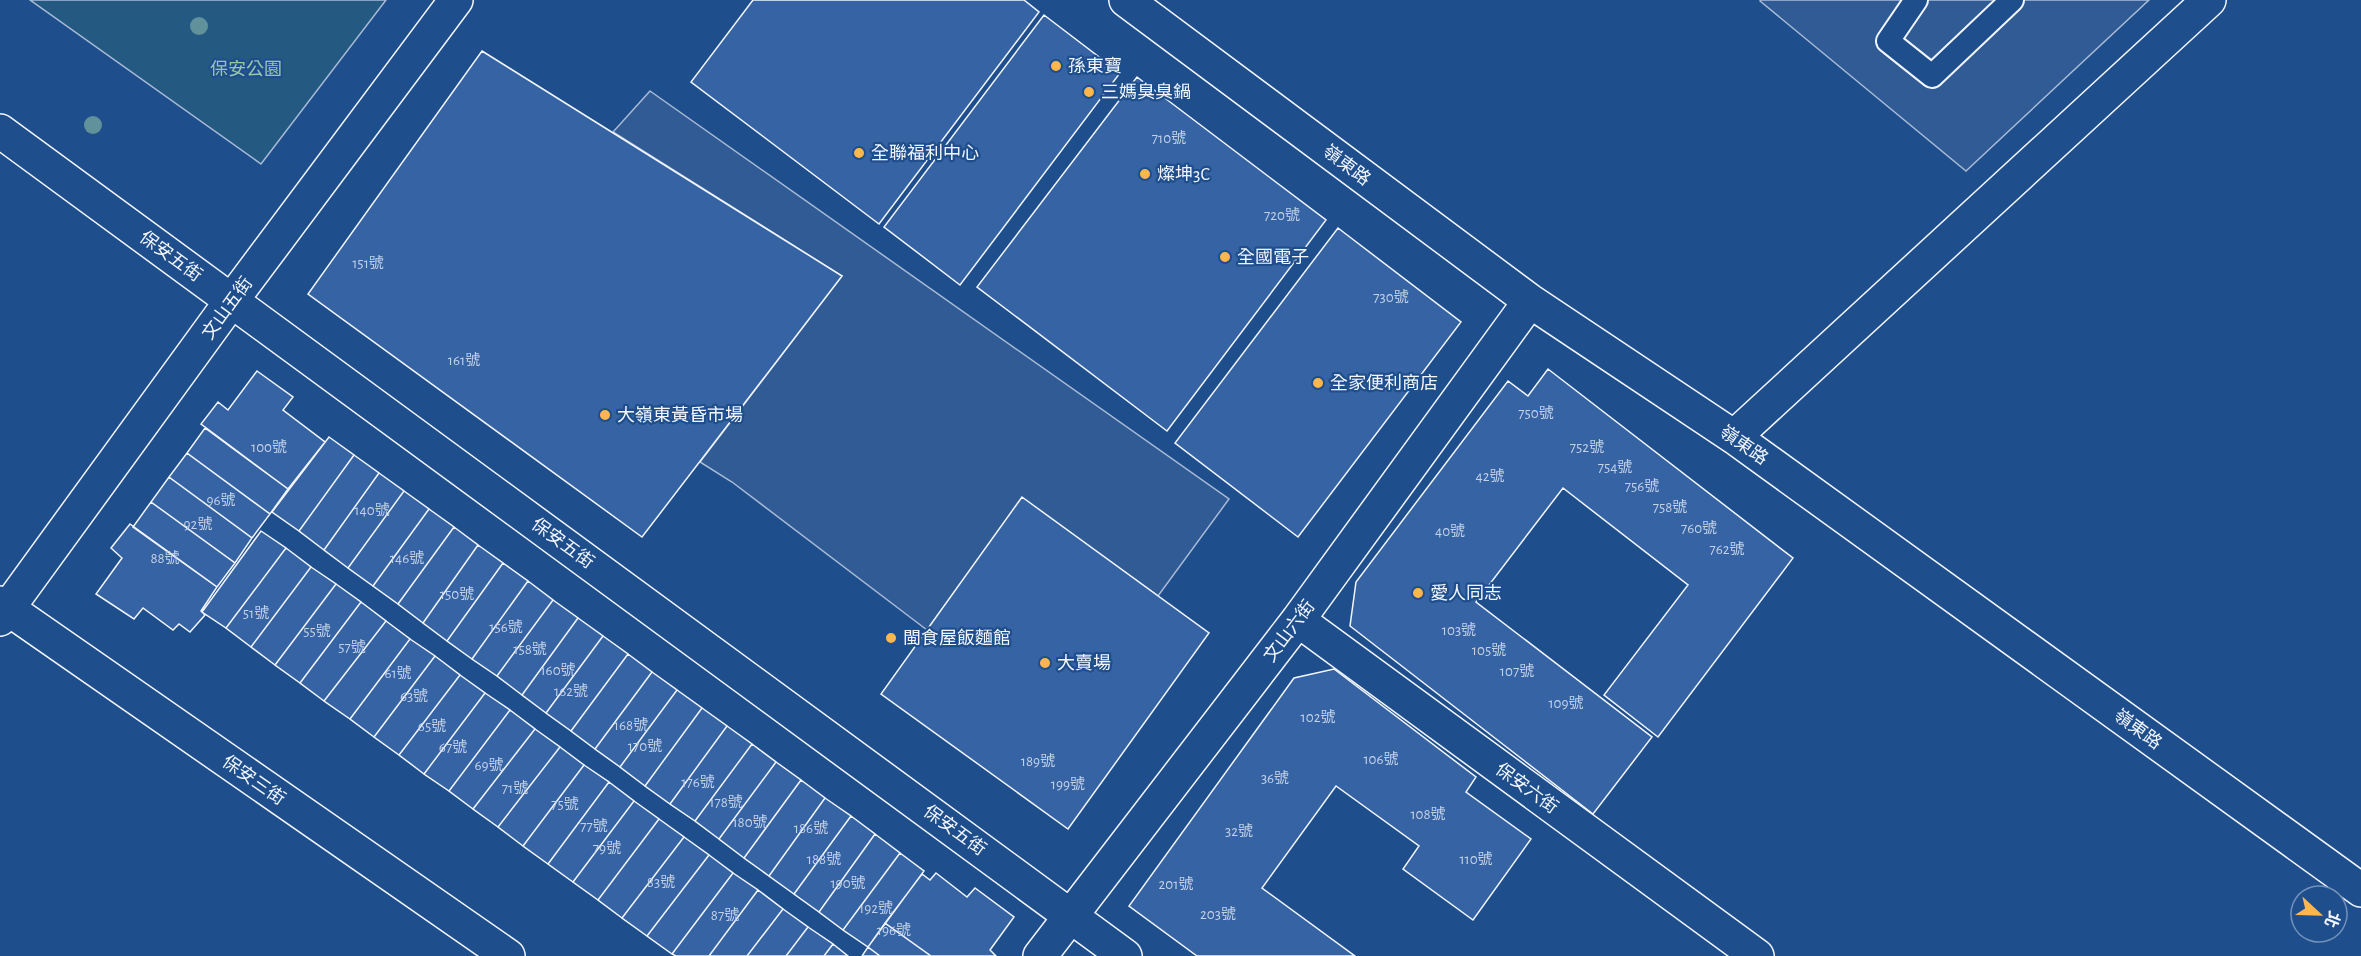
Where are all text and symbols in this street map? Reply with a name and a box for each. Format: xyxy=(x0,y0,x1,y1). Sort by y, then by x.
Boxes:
place label: 孫東寶 xyxy=(1068,56,1122,76)
park label: 保安公園 xyxy=(210,59,282,79)
marker: 孫東寶 xyxy=(1049,59,1063,73)
place label: 三媽臭臭鍋 xyxy=(1101,82,1191,102)
marker: 三媽臭臭鍋 xyxy=(1082,85,1096,99)
house number: 710號 xyxy=(1152,130,1186,146)
street label: 嶺東路 xyxy=(1319,141,1375,189)
place label: 全聯福利中心 xyxy=(871,143,979,163)
marker: 全聯福利中心 xyxy=(852,146,866,160)
place label: 燦坤3C xyxy=(1157,164,1210,184)
marker: 燦坤3C xyxy=(1138,167,1152,181)
house number: 720號 xyxy=(1264,207,1300,223)
street label: 保安五街 xyxy=(136,227,206,285)
place label: 全國電子 xyxy=(1237,248,1309,267)
marker: 全國電子 xyxy=(1218,250,1232,264)
house number: 151號 xyxy=(352,255,384,271)
street label: 文山五街 xyxy=(198,273,256,343)
house number: 730號 xyxy=(1373,289,1409,305)
house number: 161號 xyxy=(448,352,480,368)
place label: 全家便利商店 xyxy=(1330,373,1438,393)
marker: 全家便利商店 xyxy=(1311,376,1325,390)
place label: 大嶺東黃昏市場 xyxy=(617,405,743,425)
house number: 750號 xyxy=(1518,405,1554,421)
marker: 大嶺東黃昏市場 xyxy=(598,408,612,422)
street label: 嶺東路 xyxy=(1716,421,1772,469)
house number: 100號 xyxy=(251,439,287,455)
house number: 752號 xyxy=(1570,439,1604,455)
house number: 754號 xyxy=(1598,459,1632,475)
house number: 42號 xyxy=(1475,468,1505,484)
house number: 756號 xyxy=(1625,478,1659,494)
house number: 96號 xyxy=(206,492,236,508)
house number: 758號 xyxy=(1653,499,1687,515)
house number: 140號 xyxy=(354,502,390,518)
street label: 保安五街 xyxy=(528,514,598,572)
house number: 92號 xyxy=(184,516,212,532)
house number: 760號 xyxy=(1681,520,1717,536)
house number: 40號 xyxy=(1435,523,1465,539)
house number: 762號 xyxy=(1709,541,1745,557)
house number: 88號 xyxy=(150,550,180,566)
house number: 146號 xyxy=(390,550,424,566)
place label: 愛人同志 xyxy=(1430,583,1502,603)
house number: 150號 xyxy=(440,586,474,602)
marker: 愛人同志 xyxy=(1411,586,1425,600)
street label: 文山六街 xyxy=(1259,596,1319,666)
house number: 51號 xyxy=(243,605,269,621)
house number: 156號 xyxy=(489,619,523,635)
house number: 103號 xyxy=(1442,622,1476,638)
house number: 55號 xyxy=(303,623,331,639)
place label: 閩食屋飯麵館 xyxy=(903,628,1011,648)
marker: 閩食屋飯麵館 xyxy=(884,631,898,645)
house number: 57號 xyxy=(338,639,366,655)
house number: 158號 xyxy=(513,641,547,657)
house number: 105號 xyxy=(1472,642,1506,658)
place label: 大賣場 xyxy=(1057,653,1111,673)
marker: 大賣場 xyxy=(1038,656,1052,670)
house number: 160號 xyxy=(540,662,576,678)
house number: 107號 xyxy=(1500,663,1534,679)
house number: 61號 xyxy=(384,665,412,681)
house number: 162號 xyxy=(554,683,588,699)
house number: 63號 xyxy=(400,688,428,704)
house number: 109號 xyxy=(1548,695,1584,711)
street label: 嶺東路 xyxy=(2110,705,2166,753)
house number: 102號 xyxy=(1301,709,1335,725)
house number: 168號 xyxy=(614,717,648,733)
house number: 65號 xyxy=(418,718,446,734)
house number: 170號 xyxy=(628,738,662,754)
house number: 67號 xyxy=(439,739,467,755)
street label: 保安三街 xyxy=(219,751,289,809)
house number: 106號 xyxy=(1363,751,1399,767)
house number: 189號 xyxy=(1021,753,1055,769)
house number: 69號 xyxy=(474,757,504,773)
street label: 保安六街 xyxy=(1492,759,1562,817)
house number: 36號 xyxy=(1261,770,1289,786)
house number: 176號 xyxy=(681,774,715,790)
house number: 199號 xyxy=(1051,776,1085,792)
house number: 71號 xyxy=(502,780,528,796)
house number: 178號 xyxy=(709,794,743,810)
house number: 75號 xyxy=(551,796,579,812)
street label: 保安五街 xyxy=(920,801,990,859)
house number: 108號 xyxy=(1410,806,1446,822)
house number: 180號 xyxy=(732,814,768,830)
house number: 77號 xyxy=(580,818,608,834)
house number: 186號 xyxy=(794,820,828,836)
house number: 32號 xyxy=(1225,823,1253,839)
house number: 79號 xyxy=(593,840,621,856)
house number: 188號 xyxy=(807,851,841,867)
house number: 110號 xyxy=(1459,851,1493,867)
house number: 83號 xyxy=(647,874,675,890)
house number: 190號 xyxy=(830,875,866,891)
house number: 201號 xyxy=(1159,876,1193,892)
north arrow xyxy=(2289,884,2349,944)
house number: 192號 xyxy=(859,900,893,916)
house number: 203號 xyxy=(1200,906,1236,922)
house number: 87號 xyxy=(711,907,739,923)
text: 北 xyxy=(2322,909,2343,930)
house number: 196號 xyxy=(877,922,911,938)

